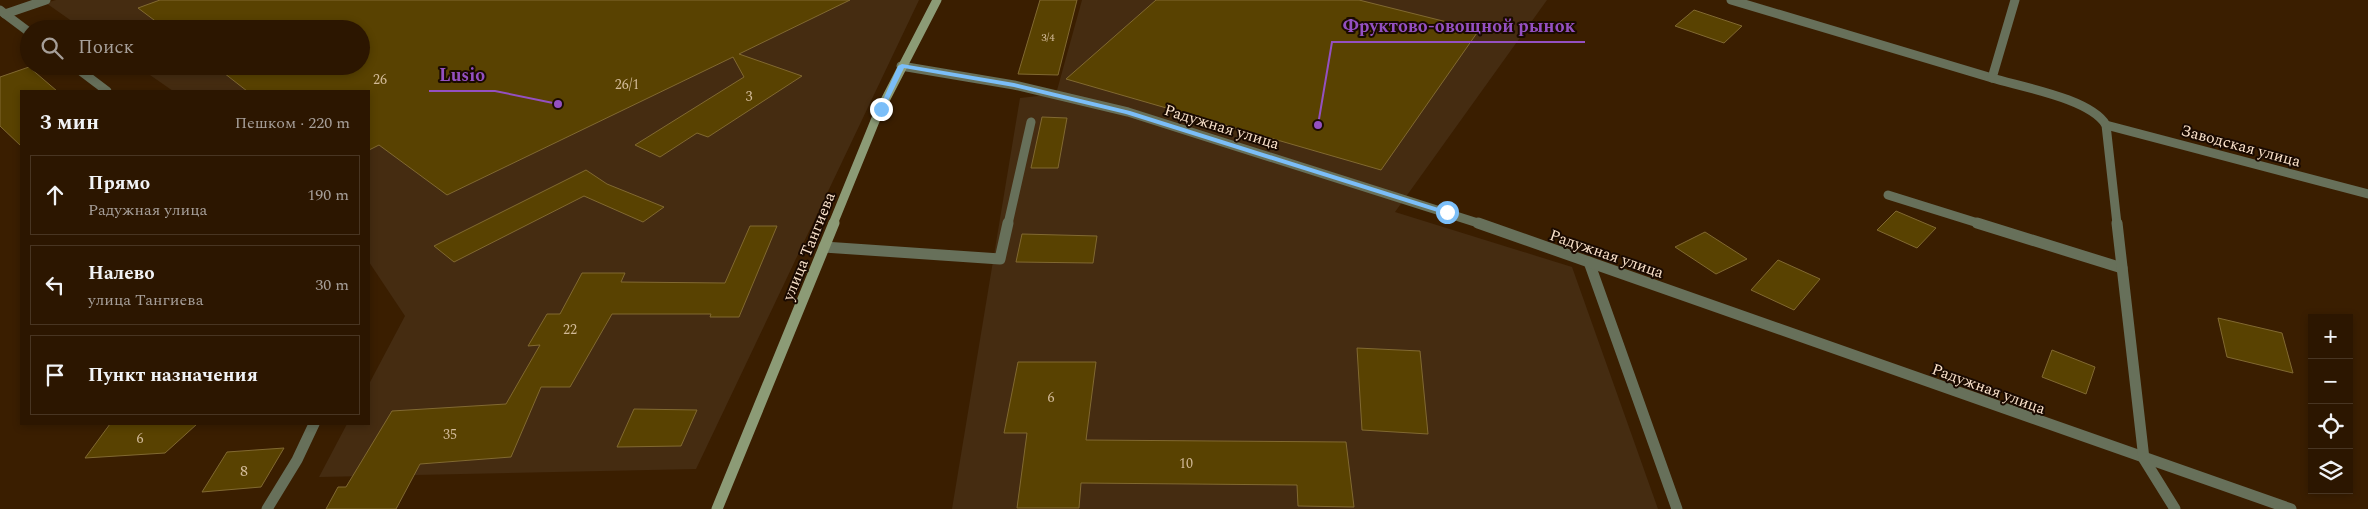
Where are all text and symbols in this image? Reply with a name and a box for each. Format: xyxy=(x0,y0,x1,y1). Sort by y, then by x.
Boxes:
callout: Фруктово-овощной рынок xyxy=(1332,9,1585,42)
text: Фруктово-овощной рынок xyxy=(1343,13,1575,40)
search box xyxy=(20,20,370,75)
house number: 3/4 xyxy=(1041,29,1055,46)
text: Поиск xyxy=(78,33,134,62)
icon: search xyxy=(38,34,66,62)
callout: Lusio xyxy=(429,58,495,91)
text: Lusio xyxy=(439,62,485,89)
house number: 26 xyxy=(373,69,387,90)
house number: 26/1 xyxy=(615,74,639,95)
house number: 3 xyxy=(746,86,753,107)
route end xyxy=(870,98,893,121)
street label: Радужная улица xyxy=(1161,98,1282,156)
text: 3 мин xyxy=(40,107,99,139)
text: Пешком · 220 m xyxy=(235,111,350,135)
street label: Заводская улица xyxy=(2178,118,2304,174)
text: Прямо xyxy=(88,169,150,198)
icon: ahead xyxy=(41,181,69,209)
text: 190 m xyxy=(307,183,349,207)
street label: улица Тангиева xyxy=(776,188,842,305)
text: Радужная улица xyxy=(88,198,207,222)
route start xyxy=(1436,201,1459,224)
street label: Радужная улица xyxy=(1546,223,1667,285)
text: Налево xyxy=(88,259,155,288)
icon: left xyxy=(41,271,69,299)
text: 30 m xyxy=(315,273,349,297)
text: улица Тангиева xyxy=(88,288,204,312)
map controls xyxy=(2308,314,2353,494)
button: + xyxy=(2308,314,2353,359)
house number: 22 xyxy=(563,319,577,340)
street label: Радужная улица xyxy=(1928,357,2049,421)
button: − xyxy=(2308,359,2353,404)
icon: arrive xyxy=(41,361,69,389)
text: Пункт назначения xyxy=(88,361,258,390)
house number: 6 xyxy=(1048,387,1055,408)
button: locate xyxy=(2308,404,2353,449)
house number: 35 xyxy=(443,424,457,445)
house number: 6 xyxy=(137,428,144,449)
button: layers xyxy=(2308,449,2353,494)
house number: 10 xyxy=(1179,453,1193,474)
house number: 8 xyxy=(240,459,248,483)

